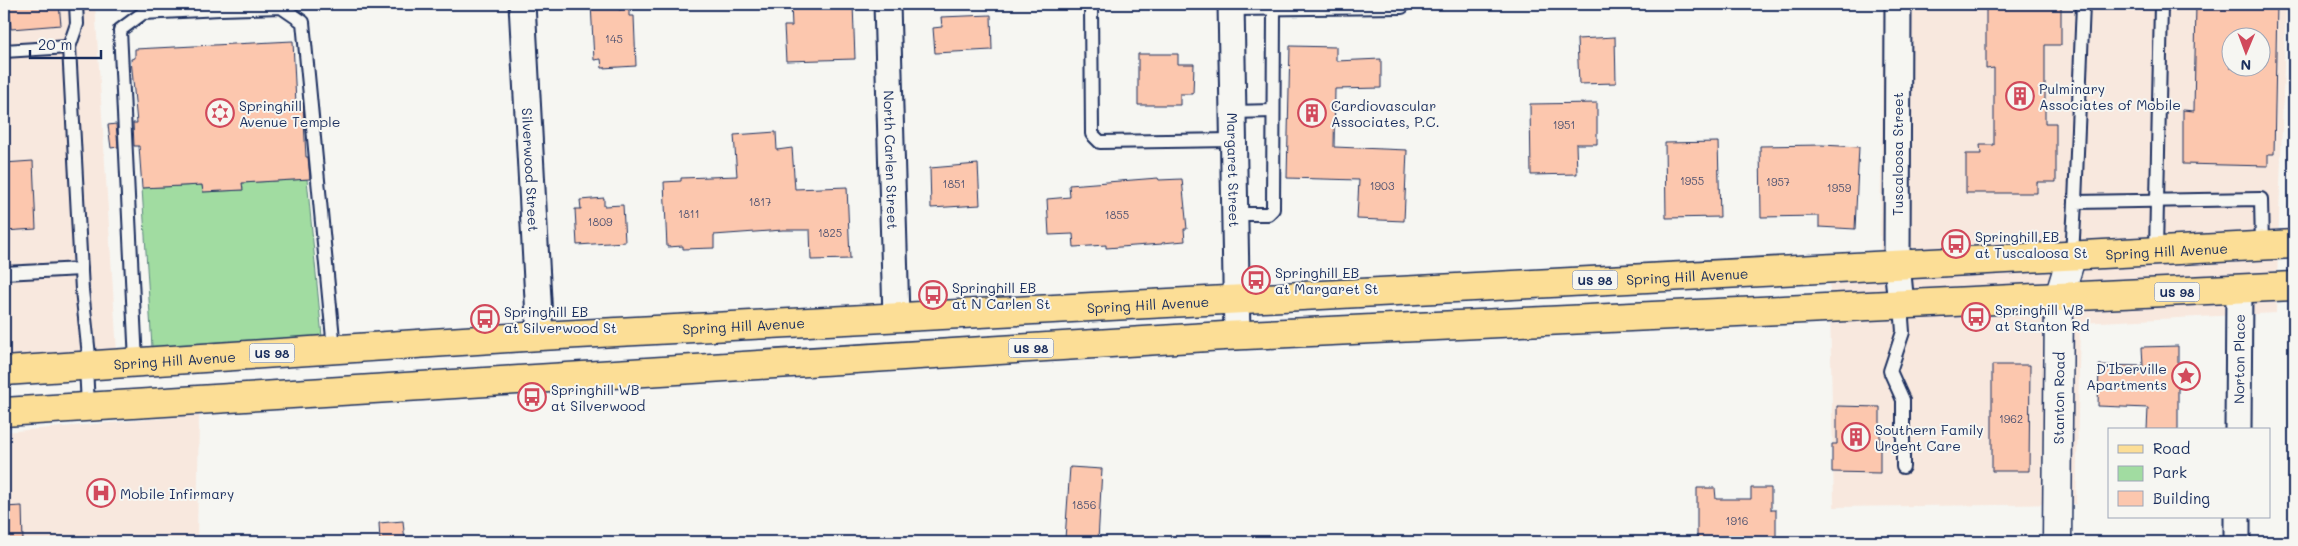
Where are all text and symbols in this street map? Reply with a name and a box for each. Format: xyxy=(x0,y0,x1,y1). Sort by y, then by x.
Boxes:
scale bar xyxy=(30,28,101,60)
north arrow xyxy=(2220,28,2270,78)
house number: 145 xyxy=(605,31,623,46)
text: 20 m xyxy=(38,34,72,54)
text: N xyxy=(2240,56,2251,75)
place label: Pulminary Associates of Mobile xyxy=(2039,79,2181,114)
building icon: Pulminary Associates of Mobile xyxy=(2005,81,2035,111)
street label: North Carlen Street xyxy=(880,90,903,230)
street label: Tuscaloosa Street xyxy=(1888,92,1907,216)
place label: Springhill Avenue Temple xyxy=(239,96,340,131)
place label: Cardiovascular Associates, P.C. xyxy=(1331,96,1440,131)
synagogue icon: Springhill Avenue Temple xyxy=(205,98,235,128)
building icon: Cardiovascular Associates, P.C. xyxy=(1297,98,1327,128)
street label: Silverwood Street xyxy=(518,107,544,232)
street label: Margaret Street xyxy=(1223,112,1245,228)
house number: 1951 xyxy=(1553,117,1575,132)
house number: 1955 xyxy=(1680,173,1704,188)
house number: 1957 xyxy=(1766,174,1790,189)
house number: 1851 xyxy=(943,176,965,191)
house number: 1903 xyxy=(1370,178,1395,193)
house number: 1959 xyxy=(1827,180,1852,195)
house number: 1817 xyxy=(749,194,771,209)
house number: 1811 xyxy=(678,206,700,221)
house number: 1855 xyxy=(1105,207,1129,222)
house number: 1809 xyxy=(588,214,613,229)
house number: 1825 xyxy=(818,225,842,240)
place label: Springhill EB at Tuscaloosa St xyxy=(1975,227,2088,262)
bus stop icon: Springhill EB at Tuscaloosa St xyxy=(1941,229,1971,259)
street label: Spring Hill Avenue xyxy=(2105,238,2228,263)
place label: Springhill EB at Margaret St xyxy=(1275,263,1379,298)
street label: Spring Hill Avenue xyxy=(1626,263,1749,289)
bus stop icon: Springhill EB at Margaret St xyxy=(1241,265,1271,295)
road number: US 98 xyxy=(1572,270,1618,290)
place label: Springhill EB at N Carlen St xyxy=(952,278,1050,313)
bus stop icon: Springhill EB at N Carlen St xyxy=(918,280,948,310)
road number: US 98 xyxy=(2154,282,2200,302)
street label: Spring Hill Avenue xyxy=(1086,291,1210,317)
place label: Springhill WB at Stanton Rd xyxy=(1995,300,2090,335)
place label: Springhill EB at Silverwood St xyxy=(504,302,617,337)
bus stop icon: Springhill WB at Stanton Rd xyxy=(1961,302,1991,332)
bus stop icon: Springhill EB at Silverwood St xyxy=(470,304,500,334)
street label: Spring Hill Avenue xyxy=(682,313,805,338)
street label: Norton Place xyxy=(2229,314,2248,404)
road number: US 98 xyxy=(1008,338,1054,358)
road number: US 98 xyxy=(250,343,294,362)
street label: Spring Hill Avenue xyxy=(113,346,236,373)
street label: Stanton Road xyxy=(2048,352,2068,444)
place label: D'Iberville Apartments xyxy=(2086,359,2167,394)
place icon: D'Iberville Apartments xyxy=(2171,361,2201,391)
place label: Springhill WB at Silverwood xyxy=(551,380,646,415)
bus stop icon: Springhill WB at Silverwood xyxy=(517,382,547,412)
house number: 1962 xyxy=(1999,411,2023,426)
place label: Southern Family Urgent Care xyxy=(1875,420,1984,455)
building icon: Southern Family Urgent Care xyxy=(1841,422,1871,452)
legend xyxy=(2108,428,2270,518)
text: Road xyxy=(2153,438,2190,458)
text: Park xyxy=(2153,462,2187,482)
hospital icon: Mobile Infirmary xyxy=(86,478,116,508)
place label: Mobile Infirmary xyxy=(120,484,234,503)
text: Building xyxy=(2153,488,2210,508)
house number: 1856 xyxy=(1072,497,1096,512)
house number: 1916 xyxy=(1726,513,1748,528)

